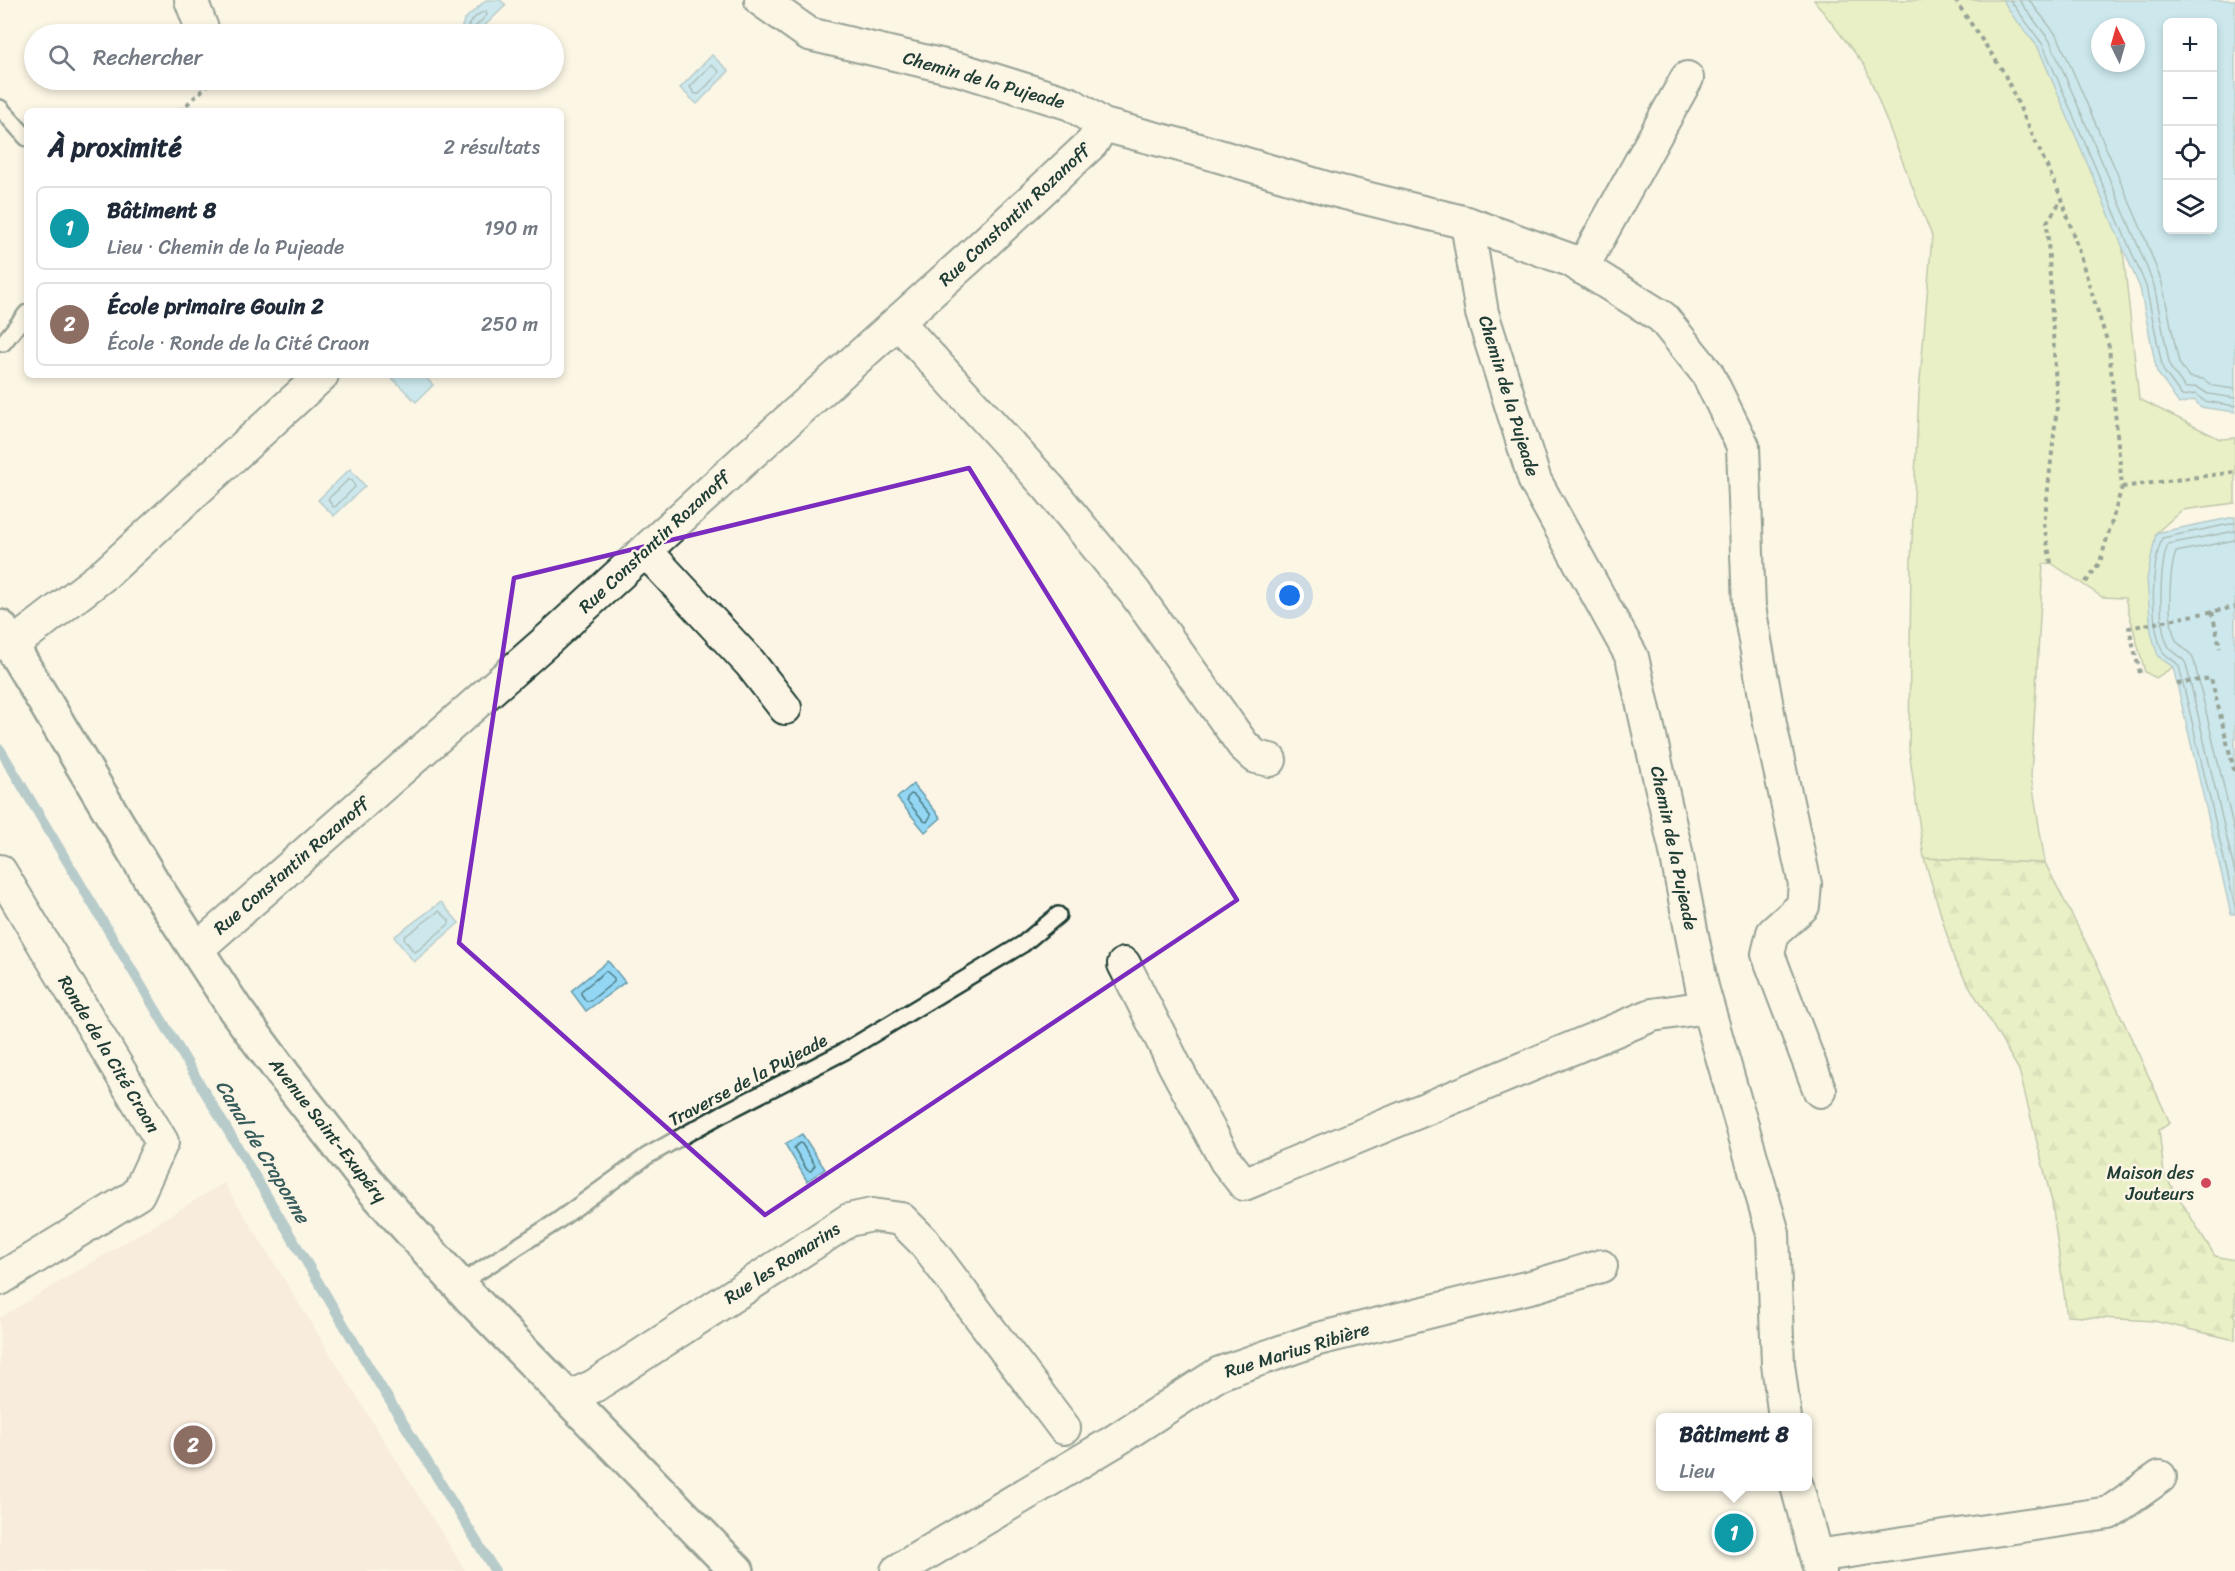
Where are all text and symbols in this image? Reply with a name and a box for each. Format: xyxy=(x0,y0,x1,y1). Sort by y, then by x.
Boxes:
north arrow xyxy=(2091,18,2145,72)
map controls xyxy=(2163,18,2217,234)
button: + xyxy=(2163,18,2217,72)
search box xyxy=(24,24,564,90)
text: Rechercher xyxy=(93,38,203,77)
icon: search xyxy=(45,41,78,74)
street label: Chemin de la Pujeade xyxy=(899,42,1069,118)
button: − xyxy=(2163,72,2217,126)
text: À proximité xyxy=(48,124,182,170)
button: locate xyxy=(2163,126,2217,180)
text: 2 résultats xyxy=(443,130,540,165)
street label: Rue Constantin Rozanoff xyxy=(931,134,1100,294)
button: layers xyxy=(2163,180,2217,234)
text: Bâtiment 8 xyxy=(107,191,216,230)
text: 1 xyxy=(65,211,74,246)
text: 190 m xyxy=(484,211,538,246)
text: Lieu · Chemin de la Pujeade xyxy=(107,230,344,265)
text: École primaire Gouin 2 xyxy=(107,287,324,326)
text: 2 xyxy=(64,307,75,342)
text: 250 m xyxy=(481,307,538,342)
street label: Chemin de la Pujeade xyxy=(1469,311,1549,481)
text: École · Ronde de la Cité Craon xyxy=(107,326,369,361)
street label: Rue Constantin Rozanoff xyxy=(571,461,740,621)
your location xyxy=(1275,581,1304,610)
street label: Chemin de la Pujeade xyxy=(1641,763,1707,933)
street label: Rue Constantin Rozanoff xyxy=(206,787,379,943)
street label: Ronde de la Cité Craon xyxy=(49,969,169,1139)
street label: Traverse de la Pujeade xyxy=(663,1024,834,1136)
street label: Avenue Saint-Exupéry xyxy=(260,1049,396,1210)
water label: Canal de Craponne xyxy=(206,1073,321,1232)
place label: Maison des Jouteurs xyxy=(2107,1157,2195,1210)
marker: Maison des Jouteurs xyxy=(2199,1176,2213,1190)
street label: Rue les Romarins xyxy=(717,1213,847,1313)
street label: Rue Marius Ribière xyxy=(1220,1313,1374,1387)
popup xyxy=(1656,1413,1812,1491)
text: Bâtiment 8 xyxy=(1679,1415,1789,1454)
pin: 2 xyxy=(174,1422,212,1468)
text: Lieu xyxy=(1679,1454,1715,1489)
pin: 1 xyxy=(1714,1510,1754,1556)

